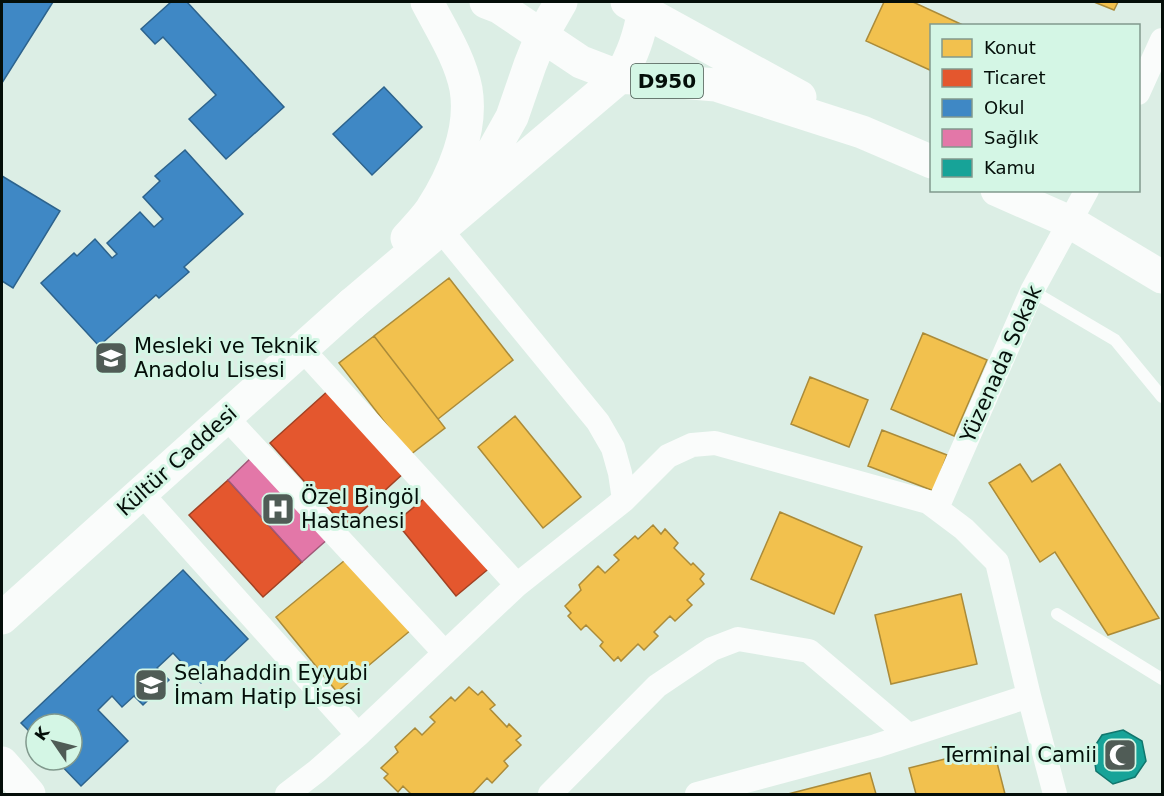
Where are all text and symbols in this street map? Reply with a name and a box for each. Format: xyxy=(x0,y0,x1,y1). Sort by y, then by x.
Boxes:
legend xyxy=(930,24,1140,192)
text: Konut xyxy=(984,37,1036,58)
road number: D950 xyxy=(631,64,703,98)
text: Ticaret xyxy=(983,67,1046,88)
text: Okul xyxy=(984,97,1024,118)
text: Sağlık xyxy=(984,127,1039,148)
text: Kamu xyxy=(984,157,1035,178)
street label: Yüzenada Sokak xyxy=(955,281,1047,447)
place label: Mesleki ve Teknik Anadolu Lisesi xyxy=(134,334,318,382)
school or university icon: Mesleki ve Teknik Anadolu Lisesi xyxy=(93,340,129,376)
street label: Kültür Caddesi xyxy=(112,401,242,521)
place label: Özel Bingöl Hastanesi xyxy=(301,484,420,533)
hospital icon: Özel Bingöl Hastanesi xyxy=(260,491,296,527)
place label: Selahaddin Eyyubi İmam Hatip Lisesi xyxy=(174,661,368,709)
school or university icon: Selahaddin Eyyubi İmam Hatip Lisesi xyxy=(133,667,169,703)
north arrow xyxy=(24,712,84,772)
text: K xyxy=(31,723,54,744)
mosque icon: Terminal Camii xyxy=(1102,737,1138,773)
place label: Terminal Camii xyxy=(941,743,1097,767)

